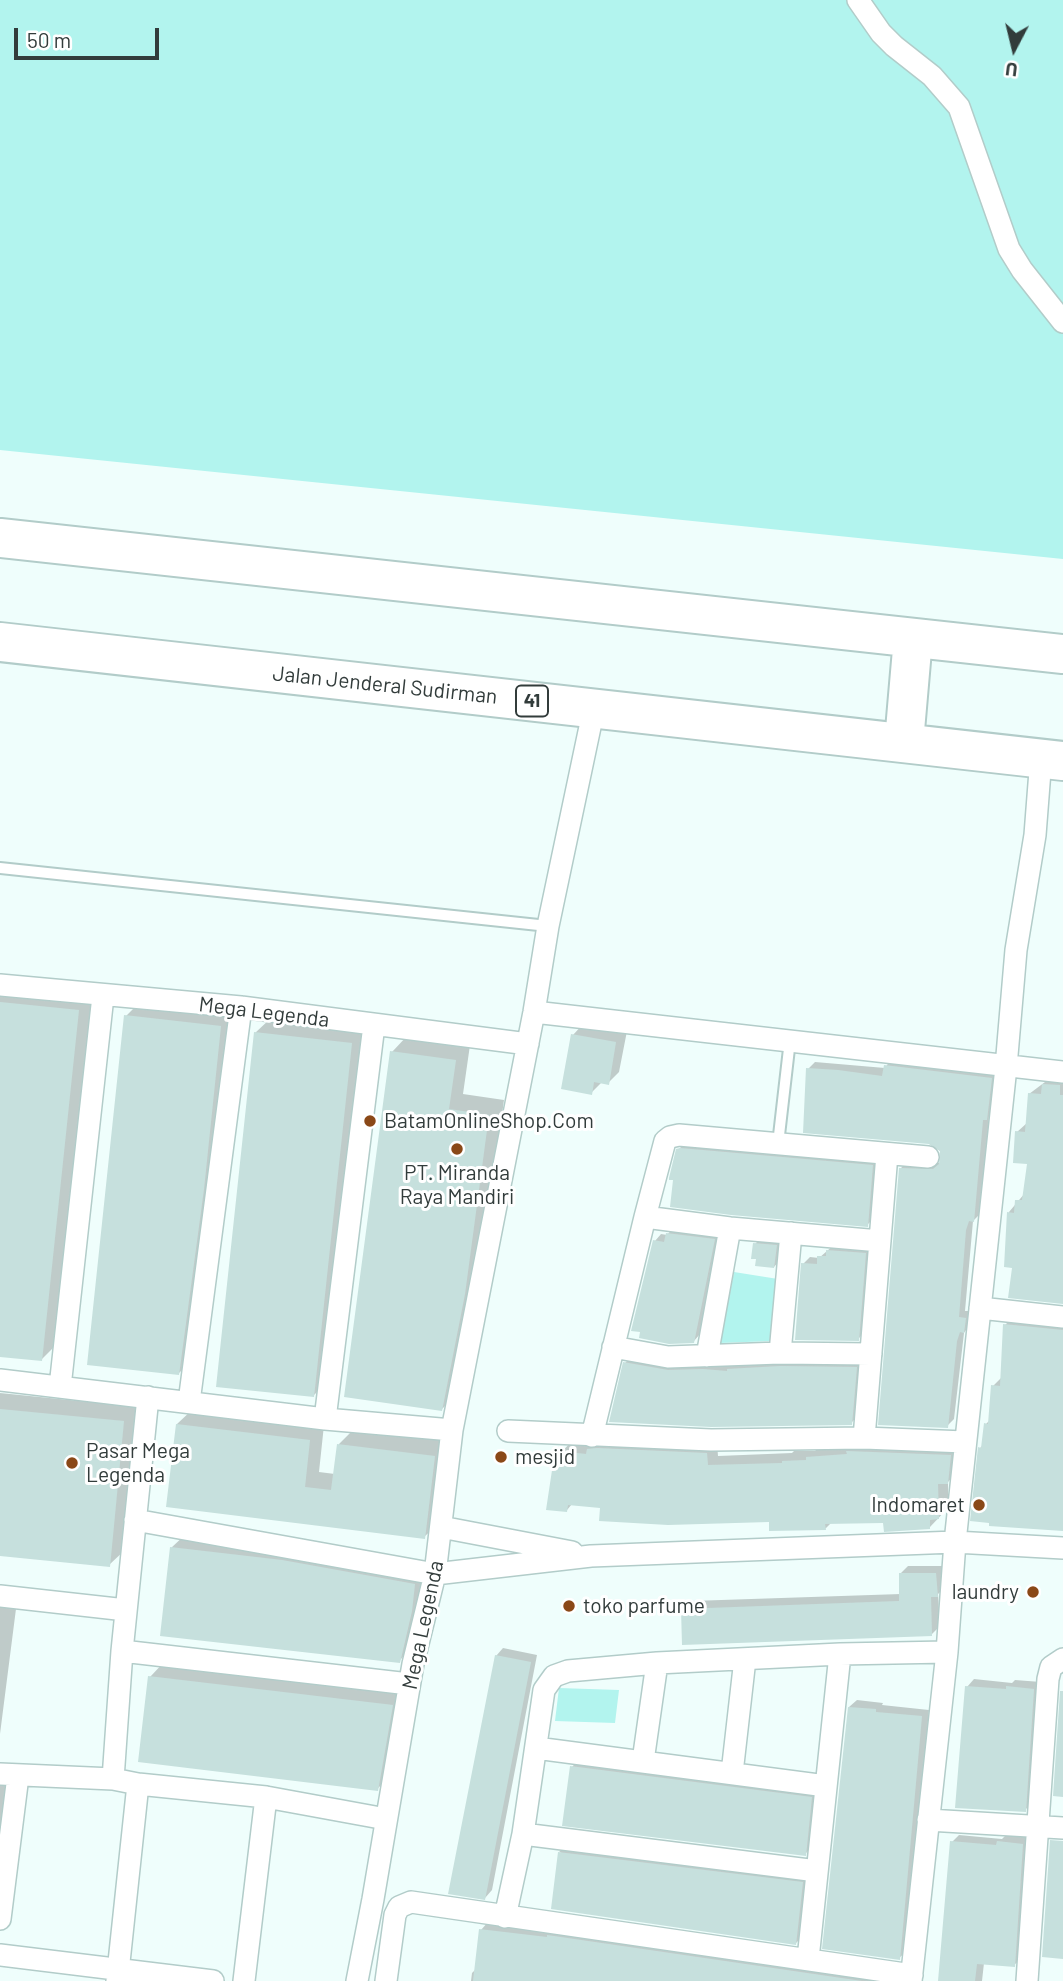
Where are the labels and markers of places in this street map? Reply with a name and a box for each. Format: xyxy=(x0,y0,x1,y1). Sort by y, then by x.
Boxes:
place label: BatamOnlineShop.Com xyxy=(384,1108,594,1134)
marker: BatamOnlineShop.Com xyxy=(362,1113,378,1129)
marker: PT. Miranda Raya Mandiri xyxy=(449,1141,465,1157)
place label: PT. Miranda Raya Mandiri xyxy=(400,1160,514,1210)
place label: Pasar Mega Legenda xyxy=(86,1438,190,1488)
place label: mesjid xyxy=(515,1444,575,1470)
marker: mesjid xyxy=(493,1449,509,1465)
marker: Pasar Mega Legenda xyxy=(64,1455,80,1471)
place label: Indomaret xyxy=(871,1492,965,1518)
marker: Indomaret xyxy=(971,1497,987,1513)
place label: laundry xyxy=(952,1579,1019,1605)
marker: laundry xyxy=(1025,1584,1041,1600)
place label: toko parfume xyxy=(583,1593,705,1619)
marker: toko parfume xyxy=(561,1598,577,1614)

